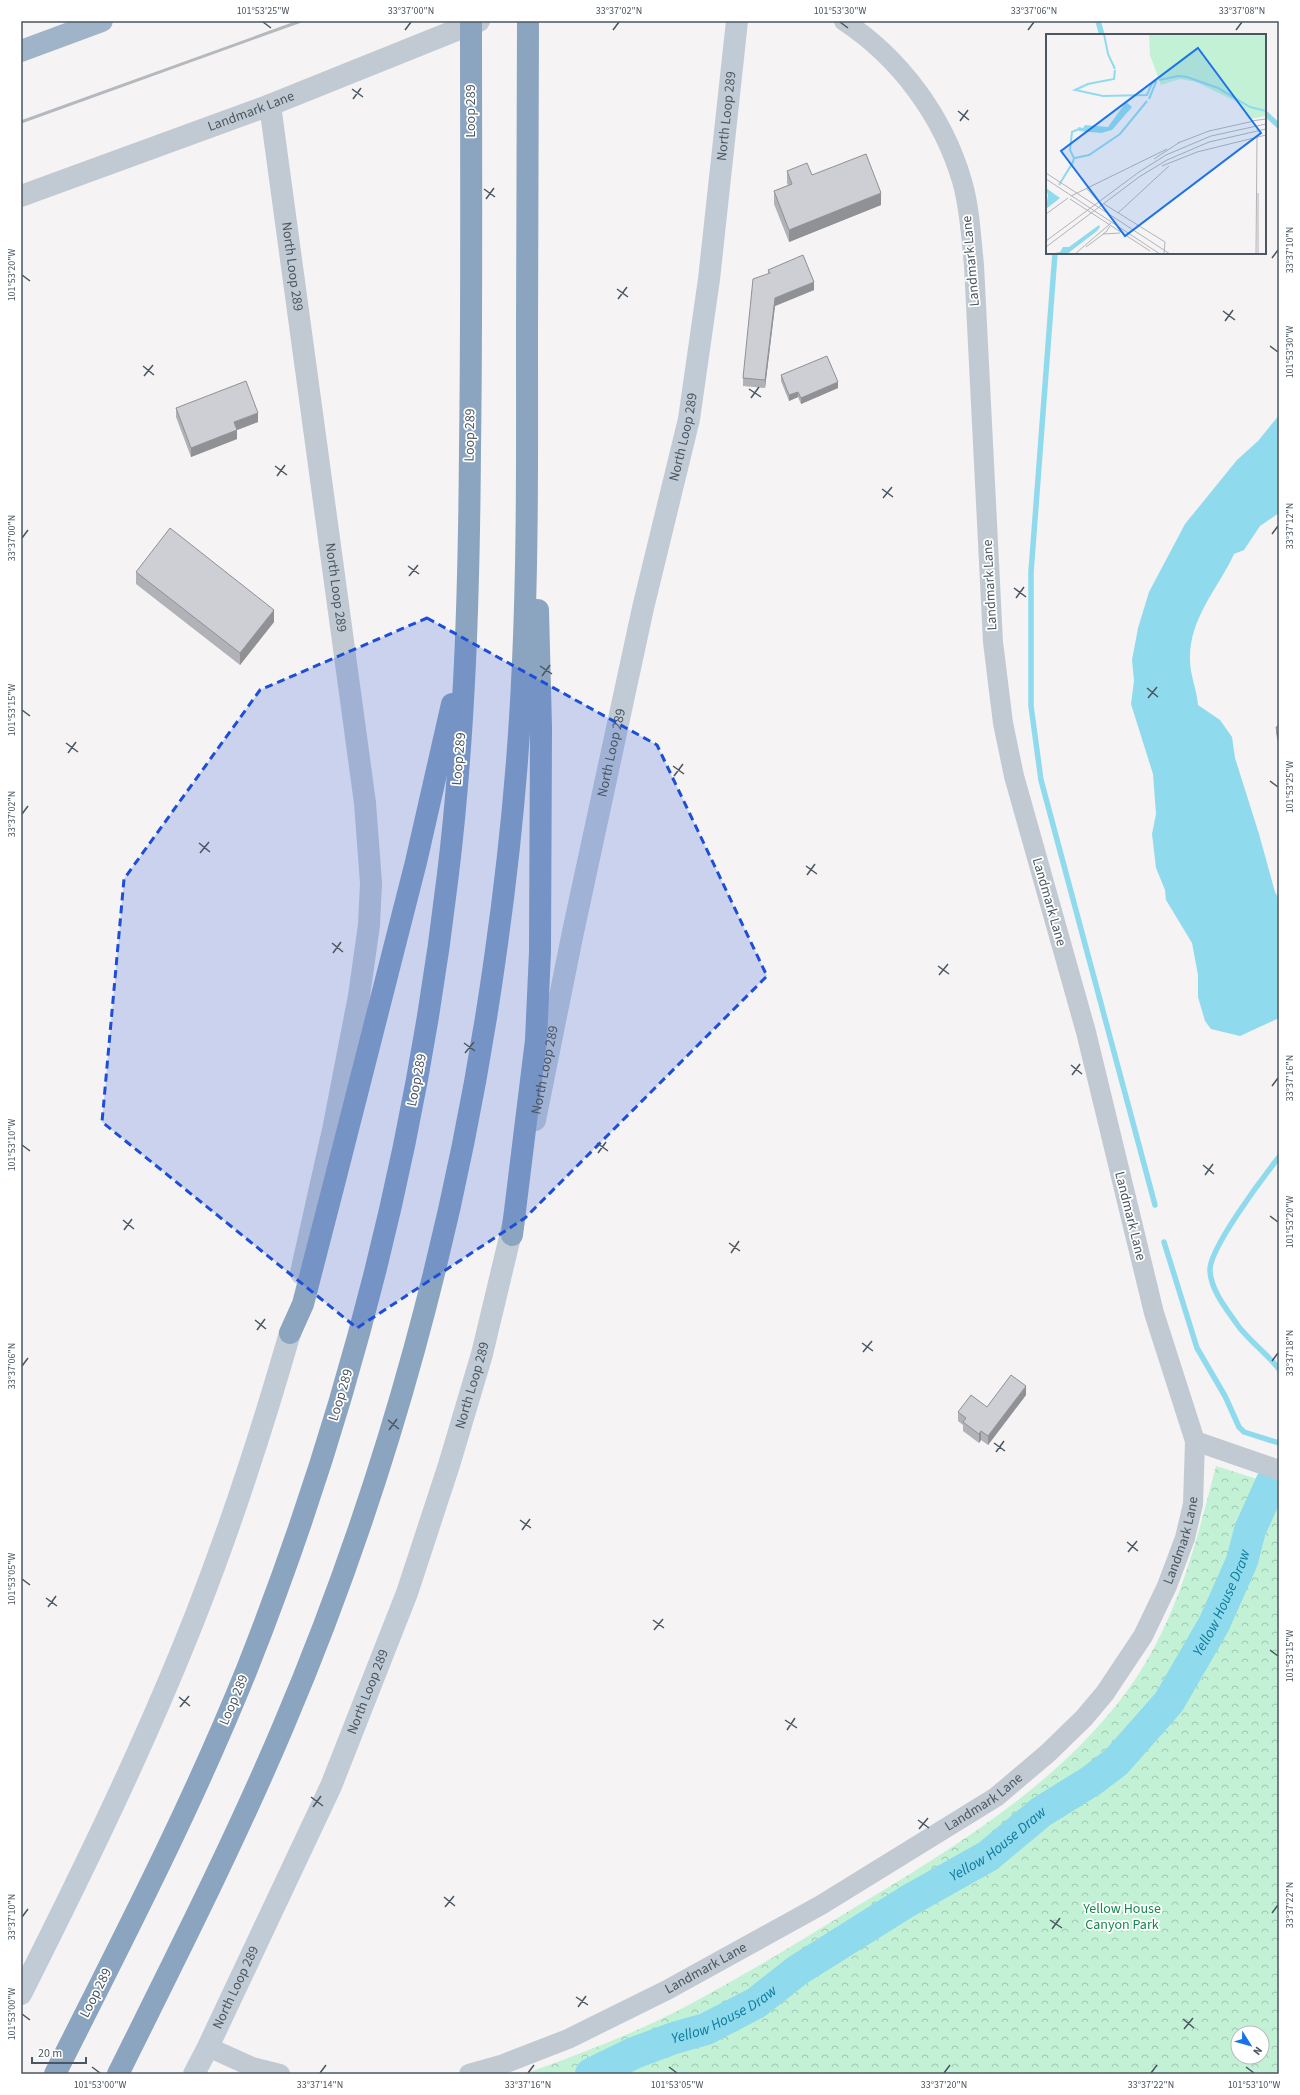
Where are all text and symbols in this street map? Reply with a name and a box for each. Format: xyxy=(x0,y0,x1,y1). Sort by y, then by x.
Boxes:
text: 101°53'25"W xyxy=(237,4,289,18)
text: 33°37'00"N xyxy=(388,4,434,18)
text: 33°37'02"N xyxy=(596,4,642,18)
text: 101°53'30"W xyxy=(814,4,866,18)
text: 33°37'06"N xyxy=(1011,4,1057,18)
text: 33°37'08"N xyxy=(1219,4,1265,18)
inset map xyxy=(1046,34,1266,254)
street label: North Loop 289 xyxy=(712,70,741,162)
street label: Loop 289 xyxy=(461,84,481,138)
street label: Landmark Lane xyxy=(205,86,297,137)
street label: Landmark Lane xyxy=(957,215,985,307)
street label: North Loop 289 xyxy=(276,221,308,312)
text: 33°37'10"N xyxy=(1283,227,1297,273)
text: 101°53'20"W xyxy=(5,249,19,301)
text: 101°53'30"W xyxy=(1283,326,1297,378)
street label: North Loop 289 xyxy=(664,392,703,483)
street label: Loop 289 xyxy=(460,408,480,462)
text: 33°37'12"N xyxy=(1283,503,1297,549)
text: 33°37'00"N xyxy=(5,515,19,561)
street label: Landmark Lane xyxy=(978,539,1002,631)
street label: North Loop 289 xyxy=(320,542,352,634)
text: 101°53'15"W xyxy=(5,684,19,736)
street label: North Loop 289 xyxy=(592,707,631,799)
street label: Loop 289 xyxy=(447,732,471,786)
text: 101°53'25"W xyxy=(1283,761,1297,813)
text: 33°37'02"N xyxy=(5,791,19,837)
street label: Landmark Lane xyxy=(1027,856,1071,949)
street label: North Loop 289 xyxy=(526,1024,564,1116)
street label: Loop 289 xyxy=(402,1052,432,1108)
text: 33°37'16"N xyxy=(1283,1055,1297,1101)
text: 101°53'10"W xyxy=(5,1119,19,1171)
street label: Landmark Lane xyxy=(1109,1169,1151,1263)
text: 101°53'20"W xyxy=(1283,1196,1297,1248)
text: 33°37'18"N xyxy=(1283,1330,1297,1376)
street label: North Loop 289 xyxy=(450,1340,495,1432)
text: 33°37'06"N xyxy=(5,1343,19,1389)
street label: Loop 289 xyxy=(324,1367,358,1423)
street label: Landmark Lane xyxy=(1158,1496,1203,1587)
water label: Yellow House Draw xyxy=(1187,1547,1255,1660)
text: 101°53'05"W xyxy=(5,1553,19,1605)
text: 101°53'15"W xyxy=(1283,1630,1297,1682)
street label: North Loop 289 xyxy=(342,1646,394,1738)
street label: Loop 289 xyxy=(214,1672,254,1728)
street label: Landmark Lane xyxy=(941,1768,1027,1836)
water label: Yellow House Draw xyxy=(945,1801,1051,1886)
text: 33°37'22"N xyxy=(1283,1882,1297,1928)
text: 33°37'10"N xyxy=(5,1894,19,1940)
park label: Yellow House Canyon Park xyxy=(1082,1899,1161,1935)
street label: Landmark Lane xyxy=(661,1938,751,1999)
street label: North Loop 289 xyxy=(208,1943,264,2033)
street label: Loop 289 xyxy=(75,1965,117,2021)
water label: Yellow House Draw xyxy=(669,1980,782,2049)
text: 101°53'00"W xyxy=(5,1988,19,2040)
north arrow xyxy=(1230,2025,1270,2065)
scale bar xyxy=(32,2039,86,2065)
text: N xyxy=(1249,2043,1266,2058)
text: 20 m xyxy=(38,2045,62,2062)
text: 101°53'00"W xyxy=(74,2078,126,2092)
text: 33°37'14"N xyxy=(297,2078,343,2092)
text: 33°37'16"N xyxy=(505,2078,551,2092)
text: 101°53'05"W xyxy=(651,2078,703,2092)
text: 33°37'20"N xyxy=(921,2078,967,2092)
text: 33°37'22"N xyxy=(1128,2078,1174,2092)
text: 101°53'10"W xyxy=(1228,2078,1280,2092)

